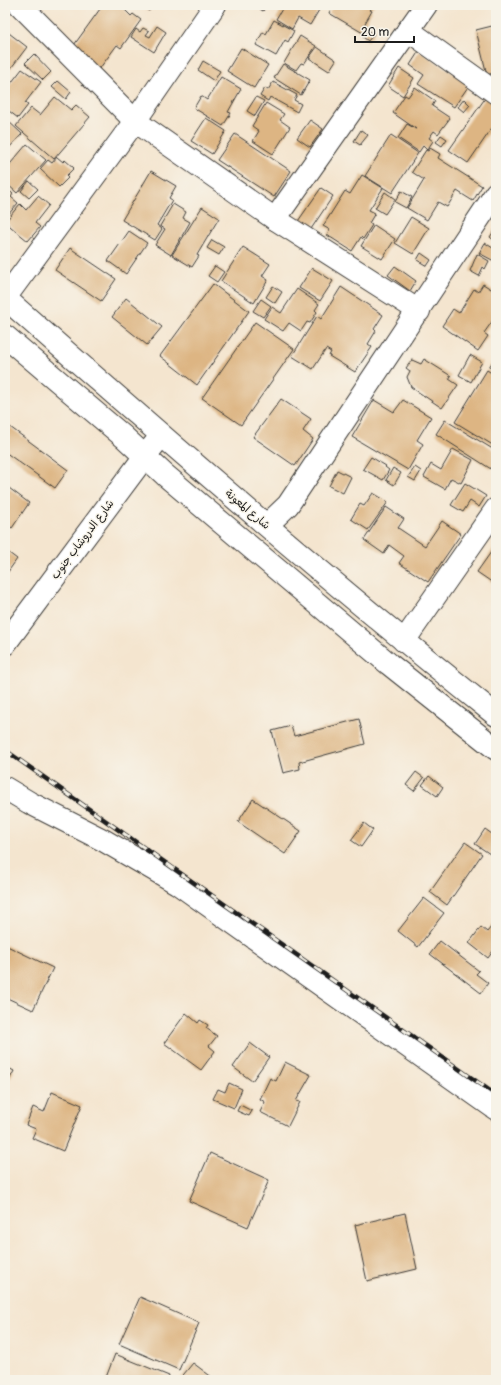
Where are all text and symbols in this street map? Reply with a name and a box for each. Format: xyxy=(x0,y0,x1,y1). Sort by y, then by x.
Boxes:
scale bar xyxy=(355,18,414,44)
text: 20 m xyxy=(361,25,390,40)
street label: شارع المعونة xyxy=(221,487,273,533)
street label: شارع الدروشاب جنوب xyxy=(48,497,118,583)

